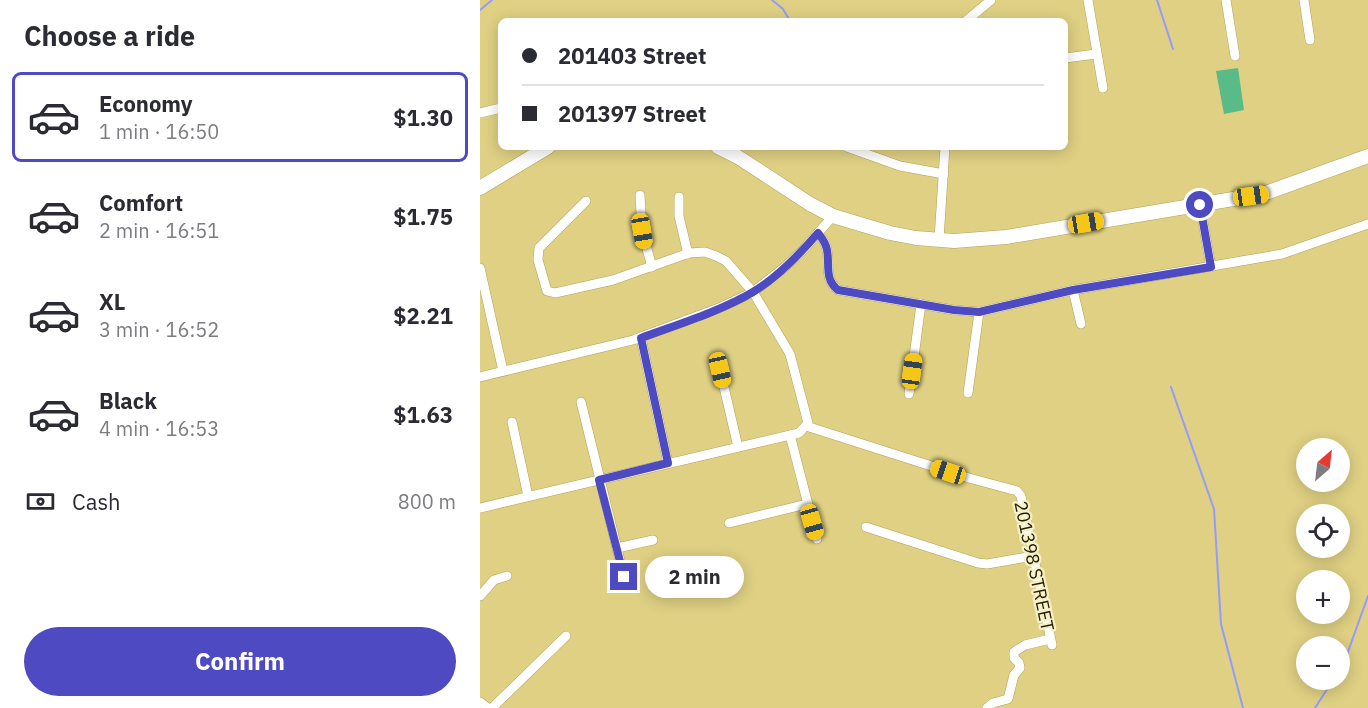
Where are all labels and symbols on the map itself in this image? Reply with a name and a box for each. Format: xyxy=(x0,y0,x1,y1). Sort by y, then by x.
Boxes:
car xyxy=(1232,185,1270,207)
route start xyxy=(1186,191,1213,218)
car xyxy=(1067,211,1105,235)
car xyxy=(630,212,654,250)
car xyxy=(707,350,733,390)
car xyxy=(901,352,923,390)
north arrow xyxy=(1296,438,1350,492)
car xyxy=(928,458,968,486)
street label: 201398 STREET xyxy=(1009,499,1059,633)
car xyxy=(798,502,826,542)
callout: 2 min xyxy=(645,556,744,598)
route end xyxy=(610,563,637,590)

